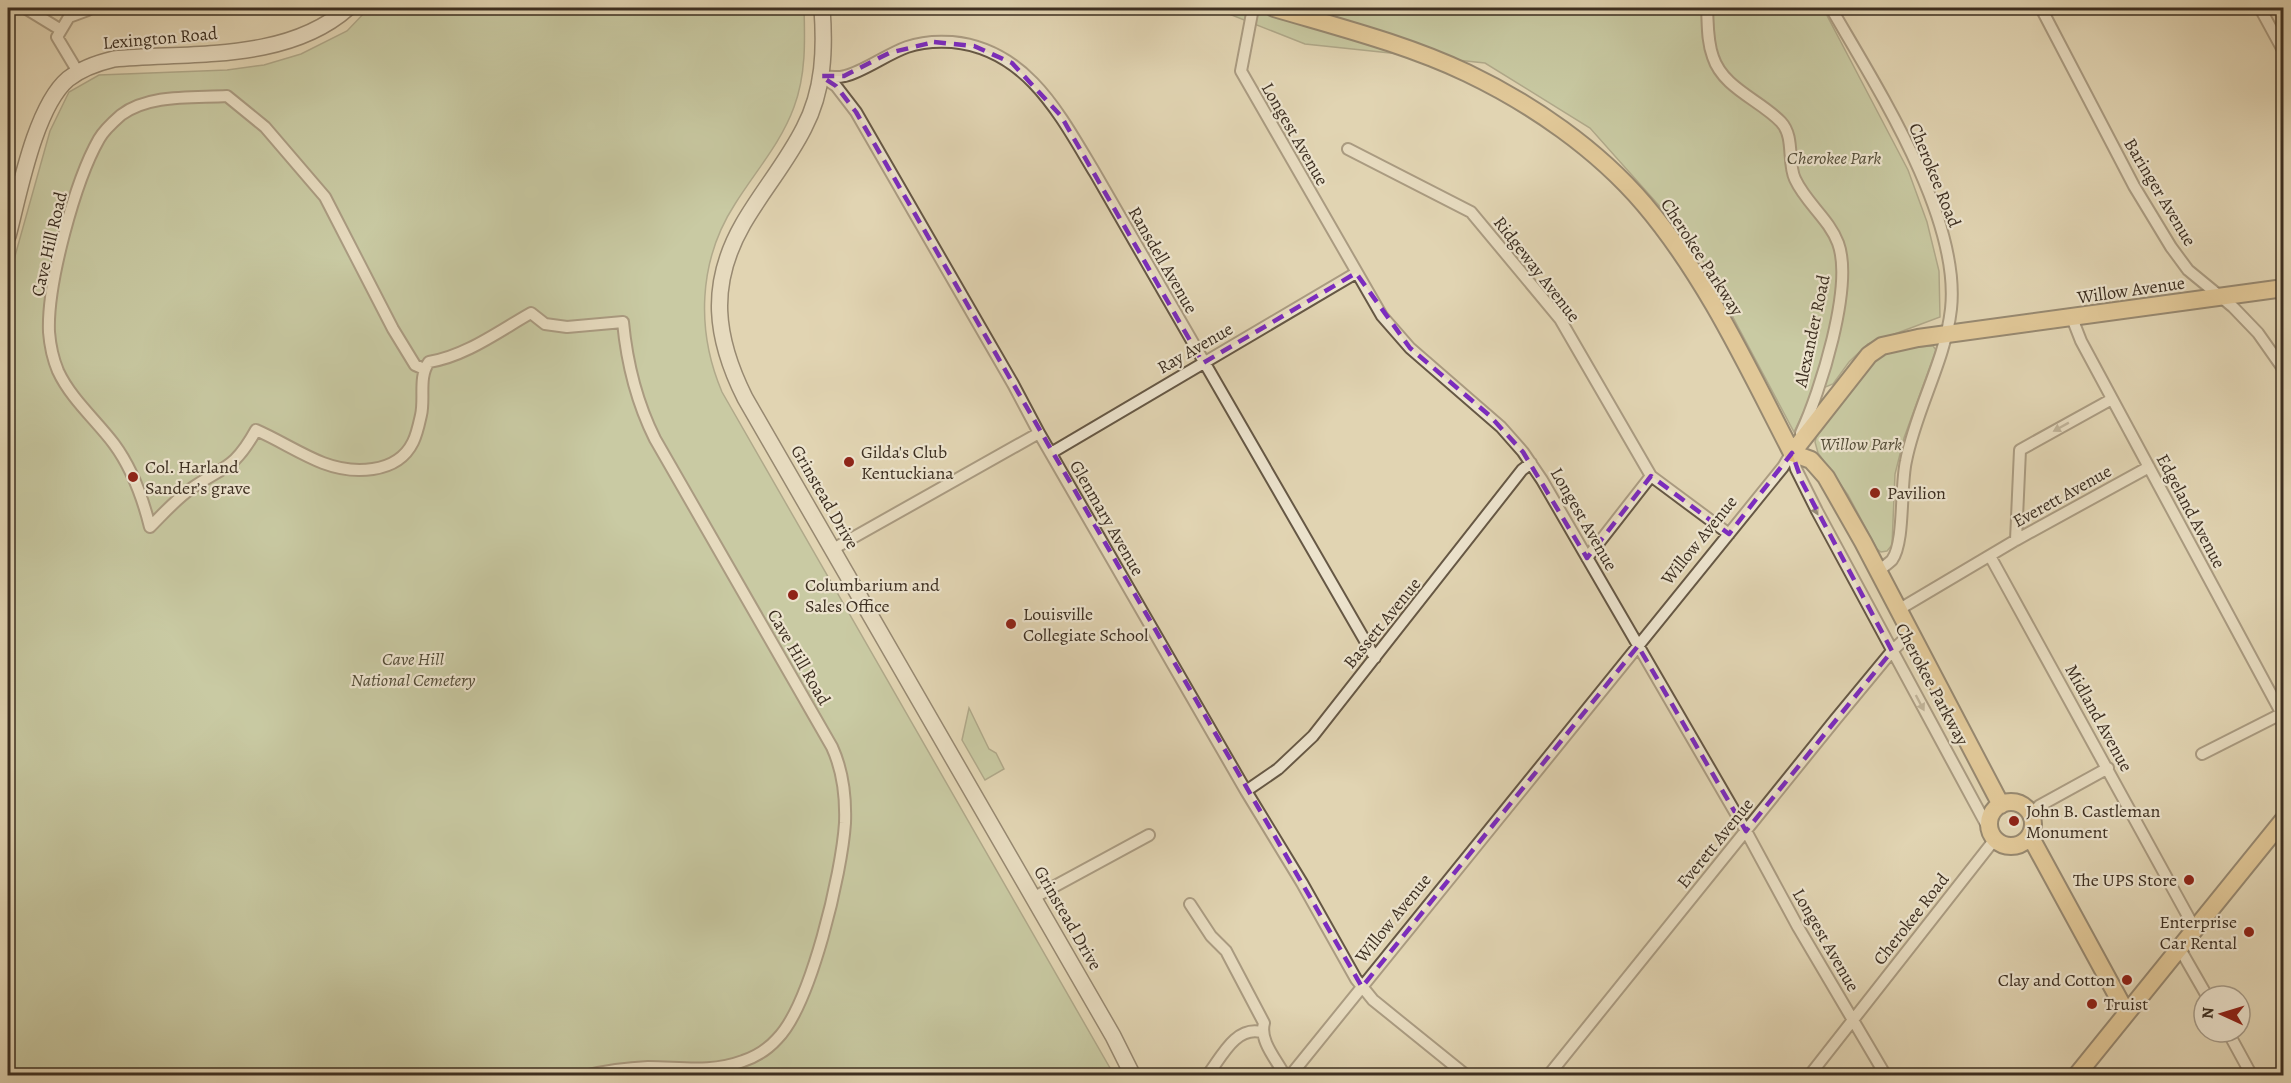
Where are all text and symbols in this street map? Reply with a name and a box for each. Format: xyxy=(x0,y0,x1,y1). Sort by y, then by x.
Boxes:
street label: Lexington Road xyxy=(102,21,219,55)
street label: Longest Avenue xyxy=(1256,78,1334,190)
street label: Cherokee Road xyxy=(1903,119,1967,231)
street label: Baringer Avenue xyxy=(2118,133,2202,251)
park label: Cherokee Park xyxy=(1787,146,1881,170)
street label: Cave Hill Road xyxy=(25,189,73,299)
street label: Cherokee Parkway xyxy=(1655,194,1749,321)
street label: Ransdell Avenue xyxy=(1123,202,1203,318)
street label: Ridgeway Avenue xyxy=(1488,211,1586,327)
street label: Willow Avenue xyxy=(2075,271,2186,310)
street label: Alexander Road xyxy=(1788,272,1836,390)
street label: Ray Avenue xyxy=(1153,317,1237,379)
one-way arrow xyxy=(2052,422,2069,432)
park label: Willow Park xyxy=(1820,432,1902,456)
street label: Grinstead Drive xyxy=(785,440,865,554)
place label: Gilda's Club Kentuckiana xyxy=(861,440,954,485)
street label: Edgeland Avenue xyxy=(2151,450,2231,572)
place label: Col. Harland Sander’s grave xyxy=(145,455,251,500)
marker: Gilda's Club Kentuckiana xyxy=(842,455,856,469)
street label: Glenmary Avenue xyxy=(1064,456,1150,580)
street label: Everett Avenue xyxy=(2008,459,2116,533)
street label: Longest Avenue xyxy=(1545,463,1623,575)
marker: Col. Harland Sander’s grave xyxy=(126,470,140,484)
place label: Pavilion xyxy=(1887,481,1946,505)
marker: Pavilion xyxy=(1868,486,1882,500)
street label: Willow Avenue xyxy=(1655,490,1742,590)
one-way arrow xyxy=(1810,498,1819,515)
street label: Bassett Avenue xyxy=(1338,572,1426,674)
place label: Columbarium and Sales Office xyxy=(805,573,940,618)
marker: Columbarium and Sales Office xyxy=(786,588,800,602)
place label: Louisville Collegiate School xyxy=(1023,602,1149,647)
street label: Cave Hill Road xyxy=(762,605,836,710)
marker: Louisville Collegiate School xyxy=(1004,617,1018,631)
street label: Cherokee Parkway xyxy=(1890,619,1975,750)
park label: Cave Hill National Cemetery xyxy=(351,647,475,692)
street label: Midland Avenue xyxy=(2060,660,2138,776)
one-way arrow xyxy=(1915,695,1925,712)
street label: Everett Avenue xyxy=(1671,793,1759,893)
place label: John B. Castleman Monument xyxy=(2026,799,2161,844)
marker: John B. Castleman Monument xyxy=(2007,814,2021,828)
street label: Grinstead Drive xyxy=(1028,861,1108,975)
street label: Willow Avenue xyxy=(1349,868,1436,968)
street label: Cherokee Road xyxy=(1868,868,1955,970)
place label: The UPS Store xyxy=(2073,868,2177,892)
marker: The UPS Store xyxy=(2182,873,2196,887)
street label: Longest Avenue xyxy=(1787,884,1865,996)
place label: Enterprise Car Rental xyxy=(2159,910,2238,955)
marker: Enterprise Car Rental xyxy=(2242,925,2256,939)
place label: Clay and Cotton xyxy=(1998,968,2115,992)
marker: Clay and Cotton xyxy=(2120,973,2134,987)
north arrow xyxy=(2192,984,2252,1044)
place label: Truist xyxy=(2104,992,2148,1016)
marker: Truist xyxy=(2085,997,2099,1011)
text: N xyxy=(2197,1006,2219,1020)

